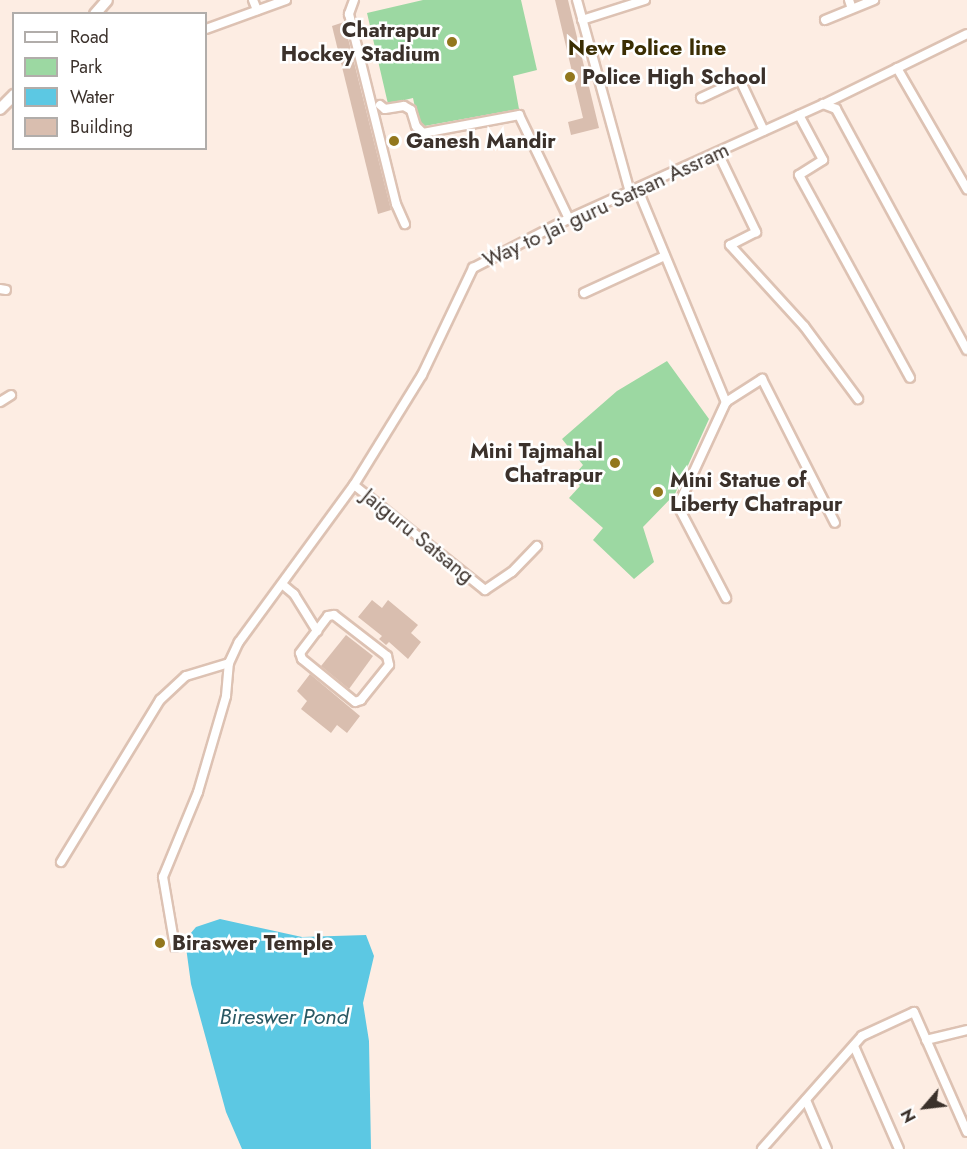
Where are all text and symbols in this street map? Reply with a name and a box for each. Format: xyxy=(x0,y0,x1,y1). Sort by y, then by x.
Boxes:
legend xyxy=(12,12,207,150)
place label: Chatrapur Hockey Stadium xyxy=(281,17,440,67)
text: Road xyxy=(70,24,109,50)
marker: Chatrapur Hockey Stadium xyxy=(445,35,459,49)
district label: New Police line xyxy=(568,35,726,61)
text: Park xyxy=(70,54,102,80)
place label: Police High School xyxy=(582,64,766,90)
marker: Police High School xyxy=(563,70,577,84)
text: Water xyxy=(70,84,114,110)
text: Building xyxy=(70,114,133,140)
place label: Ganesh Mandir xyxy=(406,128,556,154)
marker: Ganesh Mandir xyxy=(387,134,401,148)
street label: Way to Jai guru Satsan Assram xyxy=(479,137,733,273)
place label: Mini Tajmahal Chatrapur xyxy=(470,438,603,488)
marker: Mini Tajmahal Chatrapur xyxy=(608,456,622,470)
place label: Mini Statue of Liberty Chatrapur xyxy=(670,467,843,517)
street label: Jaiguru Satsang xyxy=(357,483,479,589)
marker: Mini Statue of Liberty Chatrapur xyxy=(651,485,665,499)
place label: Biraswer Temple xyxy=(172,930,333,956)
marker: Biraswer Temple xyxy=(153,936,167,950)
water label: Bireswer Pond xyxy=(219,1004,349,1030)
north arrow xyxy=(895,1077,955,1137)
text: N xyxy=(896,1105,922,1127)

